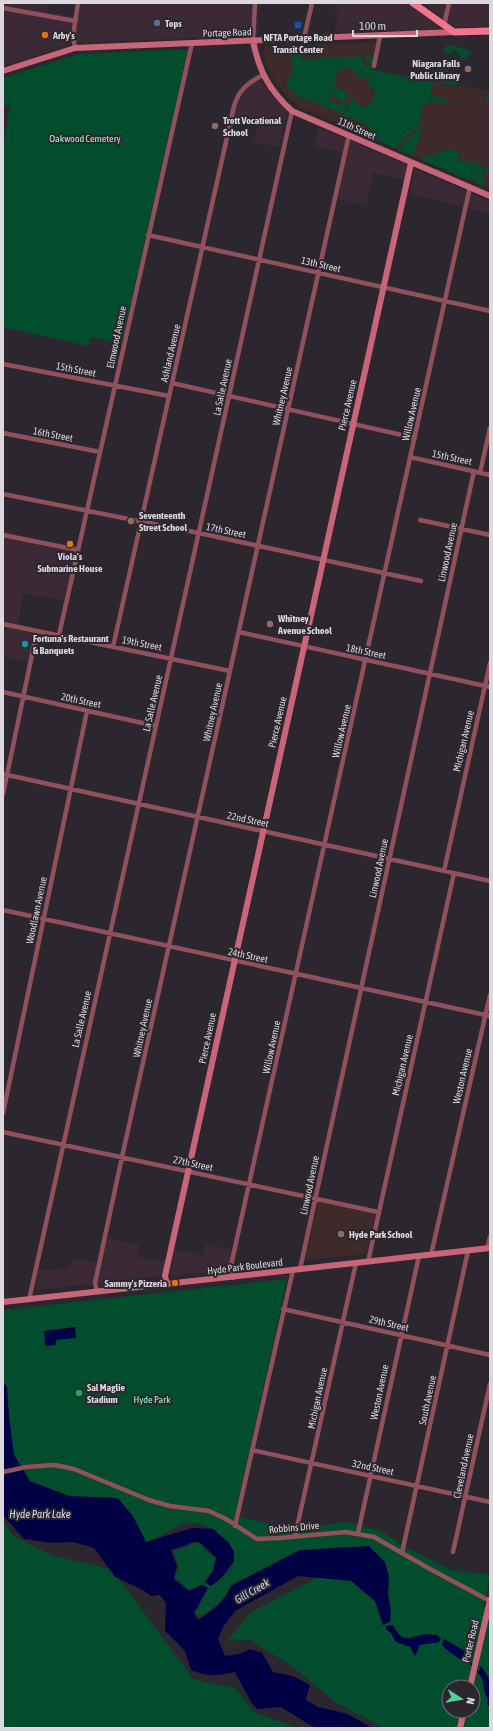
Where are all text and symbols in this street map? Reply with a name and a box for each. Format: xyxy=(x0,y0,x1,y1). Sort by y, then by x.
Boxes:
scale bar xyxy=(353,12,417,38)
marker: Tops xyxy=(152,18,162,28)
place label: Tops xyxy=(165,18,182,29)
text: 100 m xyxy=(359,19,386,33)
marker: NFTA Portage Road Transit Center xyxy=(293,20,303,30)
street label: Portage Road xyxy=(202,26,252,39)
marker: Arby's xyxy=(40,30,50,40)
place label: Arby's xyxy=(52,30,75,41)
place label: NFTA Portage Road Transit Center xyxy=(263,32,333,55)
place label: Niagara Falls Public Library xyxy=(410,58,461,81)
marker: Niagara Falls Public Library xyxy=(463,64,473,74)
place label: Trott Vocational School xyxy=(223,115,282,138)
street label: 11th Street xyxy=(336,115,378,142)
marker: Trott Vocational School xyxy=(210,121,220,131)
park label: Oakwood Cemetery xyxy=(49,133,121,144)
street label: 13th Street xyxy=(300,255,342,274)
street label: Elmwood Avenue xyxy=(105,305,129,369)
street label: Ashland Avenue xyxy=(158,323,183,383)
street label: La Salle Avenue xyxy=(211,357,234,416)
street label: 15th Street xyxy=(55,360,97,379)
street label: Whitney Avenue xyxy=(270,365,295,426)
street label: Pierce Avenue xyxy=(336,378,359,432)
street label: Willow Avenue xyxy=(400,386,423,442)
street label: 16th Street xyxy=(32,425,74,444)
street label: 15th Street xyxy=(431,448,473,467)
place label: Seventeenth Street School xyxy=(139,510,187,533)
marker: Seventeenth Street School xyxy=(126,516,136,526)
street label: 17th Street xyxy=(205,521,247,540)
street label: Linwood Avenue xyxy=(436,521,459,583)
marker: Viola's Submarine House xyxy=(65,539,75,549)
place label: Viola's Submarine House xyxy=(37,551,103,574)
place label: Whitney Avenue School xyxy=(277,613,332,636)
marker: Whitney Avenue School xyxy=(265,619,275,629)
place label: Fortuna's Restaurant & Banquets xyxy=(33,633,109,656)
street label: 19th Street xyxy=(121,634,163,653)
marker: Fortuna's Restaurant & Banquets xyxy=(20,639,30,649)
street label: 18th Street xyxy=(345,642,387,661)
street label: La Salle Avenue xyxy=(141,673,164,732)
street label: Whitney Avenue xyxy=(201,681,224,742)
street label: 20th Street xyxy=(60,691,102,710)
street label: Pierce Avenue xyxy=(266,695,289,749)
street label: Willow Avenue xyxy=(330,703,353,759)
street label: Michigan Avenue xyxy=(451,709,476,773)
street label: 22nd Street xyxy=(226,810,270,829)
street label: Linwood Avenue xyxy=(367,837,390,899)
street label: Woodlawn Avenue xyxy=(24,875,49,945)
street label: 24th Street xyxy=(227,946,269,965)
street label: La Salle Avenue xyxy=(70,989,93,1048)
street label: Whitney Avenue xyxy=(131,997,154,1058)
street label: Pierce Avenue xyxy=(197,1011,218,1065)
street label: Willow Avenue xyxy=(260,1019,283,1075)
street label: Michigan Avenue xyxy=(390,1033,415,1097)
street label: Weston Avenue xyxy=(451,1047,474,1105)
street label: 27th Street xyxy=(172,1154,214,1173)
street label: Linwood Avenue xyxy=(298,1154,321,1216)
marker: Hyde Park School xyxy=(336,1229,346,1239)
place label: Hyde Park School xyxy=(349,1229,413,1240)
street label: Hyde Park Boulevard xyxy=(207,1256,284,1277)
place label: Sammy's Pizzeria xyxy=(104,1278,167,1289)
marker: Sammy's Pizzeria xyxy=(170,1278,180,1288)
street label: 29th Street xyxy=(368,1314,410,1333)
street label: Weston Avenue xyxy=(368,1363,391,1421)
street label: Michigan Avenue xyxy=(306,1366,329,1430)
street label: South Avenue xyxy=(417,1374,438,1426)
place label: Sal Maglie Stadium xyxy=(87,1382,125,1405)
marker: Sal Maglie Stadium xyxy=(74,1388,84,1398)
park label: Hyde Park xyxy=(133,1394,171,1405)
street label: Cleveland Avenue xyxy=(451,1432,476,1500)
street label: 32nd Street xyxy=(351,1458,395,1477)
water label: Hyde Park Lake xyxy=(9,1508,71,1520)
street label: Robbins Drive xyxy=(268,1520,320,1535)
water label: Gill Creek xyxy=(232,1576,272,1606)
street label: Porter Road xyxy=(460,1619,481,1663)
north arrow xyxy=(441,1679,481,1719)
text: N xyxy=(464,1697,477,1706)

